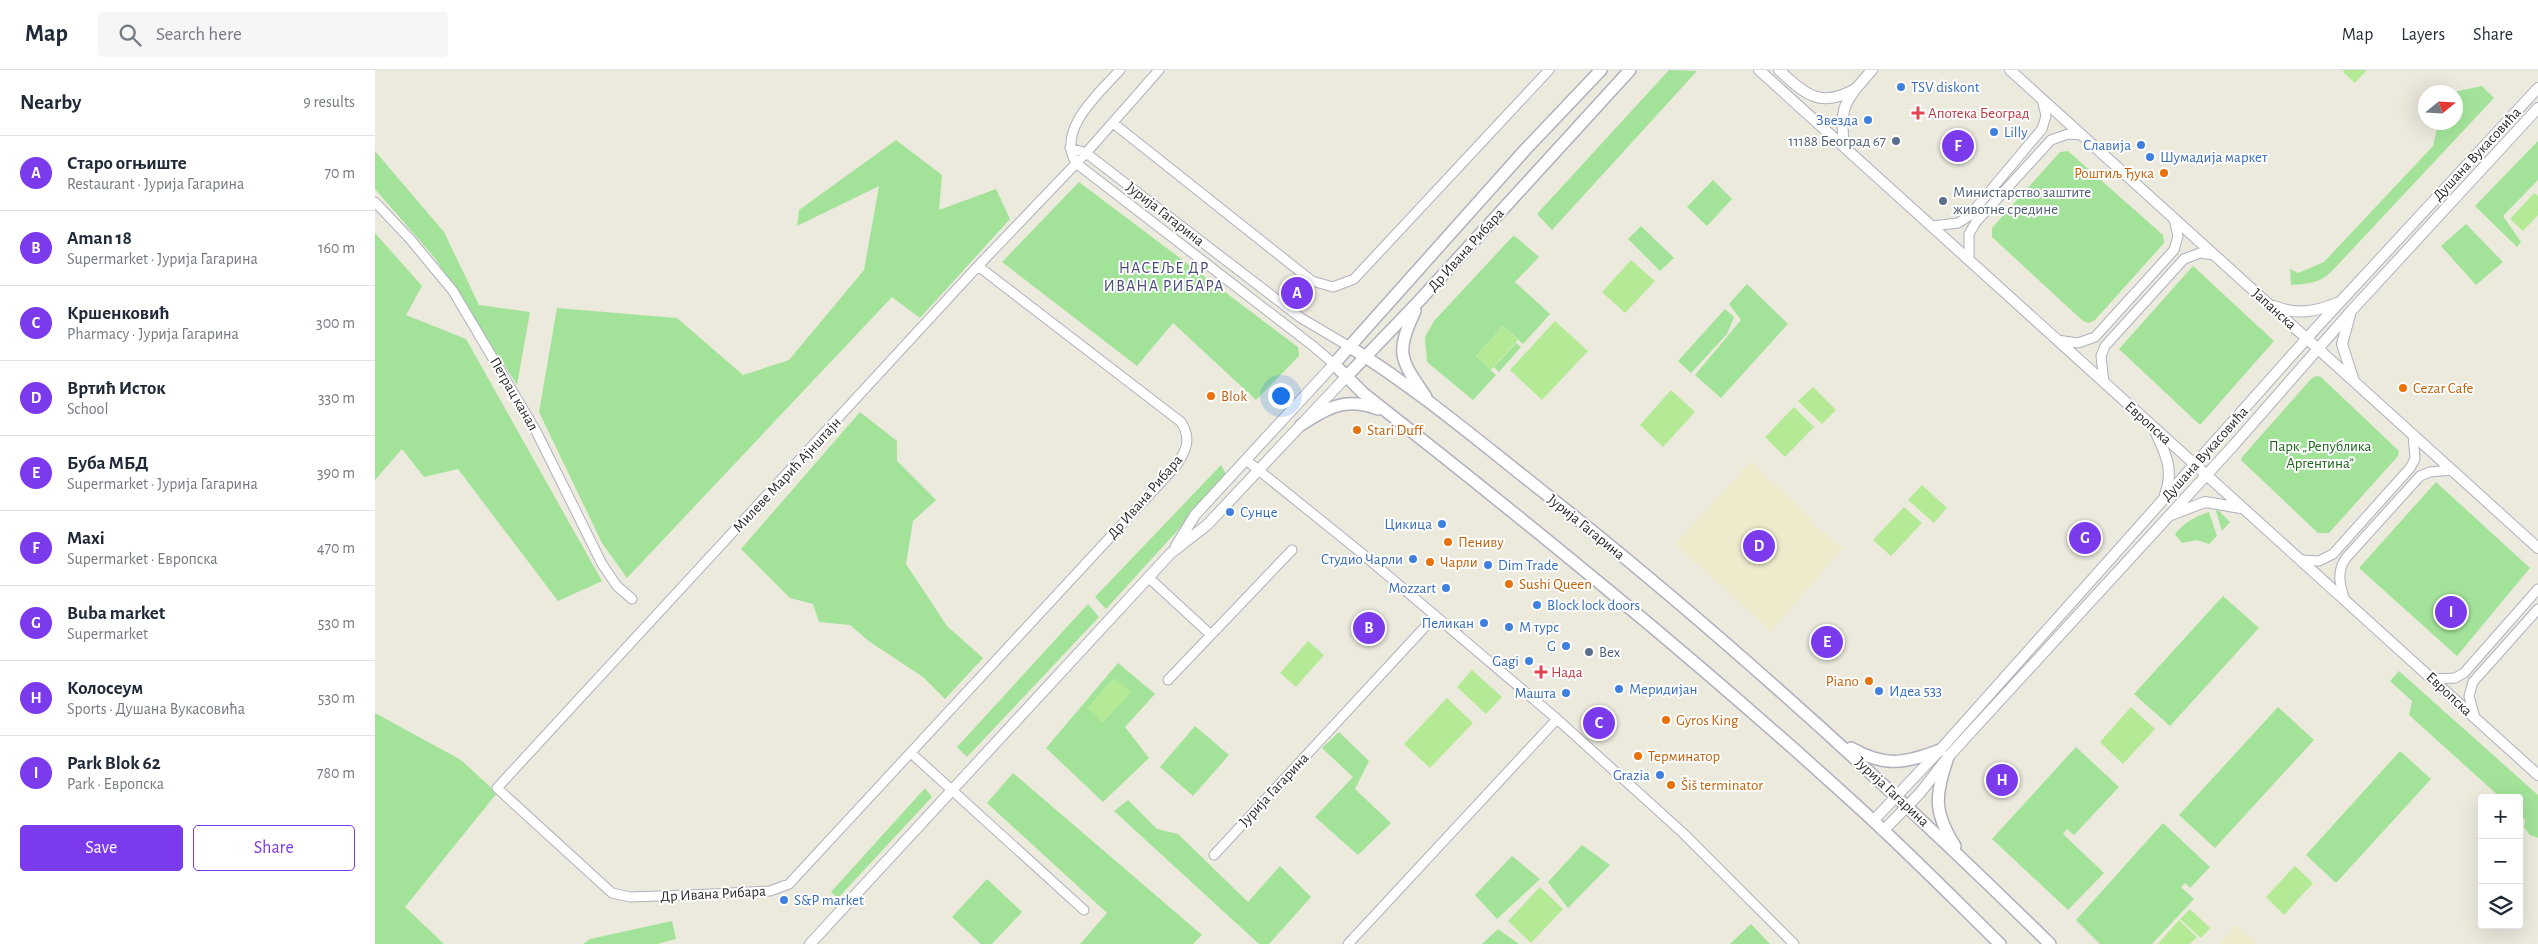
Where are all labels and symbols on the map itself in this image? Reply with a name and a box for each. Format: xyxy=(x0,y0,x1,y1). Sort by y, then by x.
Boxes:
place label: TSV diskont xyxy=(1911,80,1980,95)
marker: TSV diskont xyxy=(1895,81,1907,93)
north arrow xyxy=(2418,85,2463,130)
street label: Душана Вукасовића xyxy=(2430,104,2524,203)
place label: Апотека Београд xyxy=(1928,106,2029,121)
marker: Апотека Београд xyxy=(1912,107,1924,119)
place label: Звезда xyxy=(1816,113,1858,128)
marker: Звезда xyxy=(1862,114,1874,126)
place label: Lilly xyxy=(2004,125,2028,140)
marker: Lilly xyxy=(1988,126,2000,138)
pin: F xyxy=(1942,127,1974,165)
place label: 11188 Београд 67 xyxy=(1788,134,1886,149)
marker: 11188 Београд 67 xyxy=(1890,135,1902,147)
place label: Славија xyxy=(2083,138,2131,153)
marker: Славија xyxy=(2135,139,2147,151)
place label: Шумадија маркет xyxy=(2160,150,2268,165)
marker: Шумадија маркет xyxy=(2144,151,2156,163)
place label: Роштиљ Ђука xyxy=(2074,166,2154,181)
marker: Роштиљ Ђука xyxy=(2158,167,2170,179)
street label: Јурија Гагарина xyxy=(1123,179,1207,249)
place label: Министарство заштите животне средине xyxy=(1953,185,2091,217)
marker: Министарство заштите животне средине xyxy=(1937,195,1949,207)
street label: Др Ивана Рибара xyxy=(1425,206,1507,294)
district label: НАСЕЉЕ ДР ИВАНА РИБАРА xyxy=(1104,260,1224,294)
pin: A xyxy=(1281,274,1313,312)
street label: Јапанска xyxy=(2249,285,2299,333)
street label: Петрац канал xyxy=(487,355,541,433)
place label: Cezar Cafe xyxy=(2413,381,2474,396)
marker: Cezar Cafe xyxy=(2397,382,2409,394)
your location xyxy=(1268,383,1294,409)
place label: Blok xyxy=(1221,389,1247,404)
marker: Blok xyxy=(1205,390,1217,402)
street label: Европска xyxy=(2122,398,2174,448)
street label: Душана Вукасовића xyxy=(2159,404,2251,504)
street label: Милеве Марић Ајнштајн xyxy=(730,415,844,535)
place label: Stari Duff xyxy=(1367,423,1424,438)
marker: Stari Duff xyxy=(1351,424,1363,436)
park label: Парк „Република Аргентина” xyxy=(2269,439,2371,471)
street label: Др Ивана Рибара xyxy=(1105,452,1185,542)
street label: Јурија Гагарина xyxy=(1545,491,1628,563)
place label: Сунце xyxy=(1240,505,1278,520)
marker: Сунце xyxy=(1224,506,1236,518)
place label: Цикица xyxy=(1384,517,1432,532)
marker: Цикица xyxy=(1436,518,1448,530)
pin: G xyxy=(2069,519,2101,557)
pin: D xyxy=(1743,527,1775,565)
place label: Пениву xyxy=(1458,535,1504,550)
marker: Пениву xyxy=(1442,536,1454,548)
place label: Студио Чарли xyxy=(1321,552,1403,567)
marker: Студио Чарли xyxy=(1407,553,1419,565)
place label: Чарли xyxy=(1440,555,1478,570)
marker: Чарли xyxy=(1424,556,1436,568)
place label: Dim Trade xyxy=(1498,558,1559,573)
marker: Dim Trade xyxy=(1482,559,1494,571)
place label: Sushi Queen xyxy=(1519,577,1592,592)
marker: Sushi Queen xyxy=(1503,578,1515,590)
place label: Mozzart xyxy=(1389,581,1436,596)
marker: Mozzart xyxy=(1440,582,1452,594)
pin: I xyxy=(2435,593,2467,631)
place label: Block lock doors xyxy=(1547,598,1640,613)
marker: Block lock doors xyxy=(1531,599,1543,611)
pin: B xyxy=(1353,609,1385,647)
place label: Пеликан xyxy=(1422,616,1474,631)
marker: Пеликан xyxy=(1478,617,1490,629)
place label: М турс xyxy=(1519,620,1559,635)
marker: М турс xyxy=(1503,621,1515,633)
pin: E xyxy=(1811,623,1843,661)
place label: G xyxy=(1547,639,1556,654)
marker: G xyxy=(1560,640,1572,652)
place label: Bex xyxy=(1599,645,1621,660)
marker: Bex xyxy=(1583,646,1595,658)
place label: Gagi xyxy=(1492,654,1519,669)
marker: Gagi xyxy=(1523,655,1535,667)
place label: Нада xyxy=(1551,665,1583,680)
marker: Нада xyxy=(1535,666,1547,678)
street label: Европска xyxy=(2423,669,2475,719)
place label: Piano xyxy=(1826,674,1859,689)
marker: Piano xyxy=(1863,675,1875,687)
place label: Меридијан xyxy=(1629,682,1698,697)
marker: Меридијан xyxy=(1613,683,1625,695)
place label: Идеа 533 xyxy=(1889,684,1942,699)
marker: Идеа 533 xyxy=(1873,685,1885,697)
place label: Машта xyxy=(1514,686,1556,701)
marker: Машта xyxy=(1560,687,1572,699)
pin: C xyxy=(1583,704,1615,742)
place label: Gyros King xyxy=(1676,713,1739,728)
marker: Gyros King xyxy=(1660,714,1672,726)
place label: Терминатор xyxy=(1648,749,1721,764)
street label: Јурија Гагарина xyxy=(1236,750,1312,830)
marker: Терминатор xyxy=(1632,750,1644,762)
street label: Јурија Гагарина xyxy=(1852,754,1932,830)
pin: H xyxy=(1986,761,2018,799)
place label: Grazia xyxy=(1613,768,1650,783)
marker: Grazia xyxy=(1654,769,1666,781)
place label: Šiš terminator xyxy=(1681,777,1763,793)
marker: Šiš terminator xyxy=(1665,779,1677,791)
street label: Др Ивана Рибара xyxy=(660,884,766,904)
place label: S&P market xyxy=(794,893,864,908)
marker: S&P market xyxy=(778,894,790,906)

